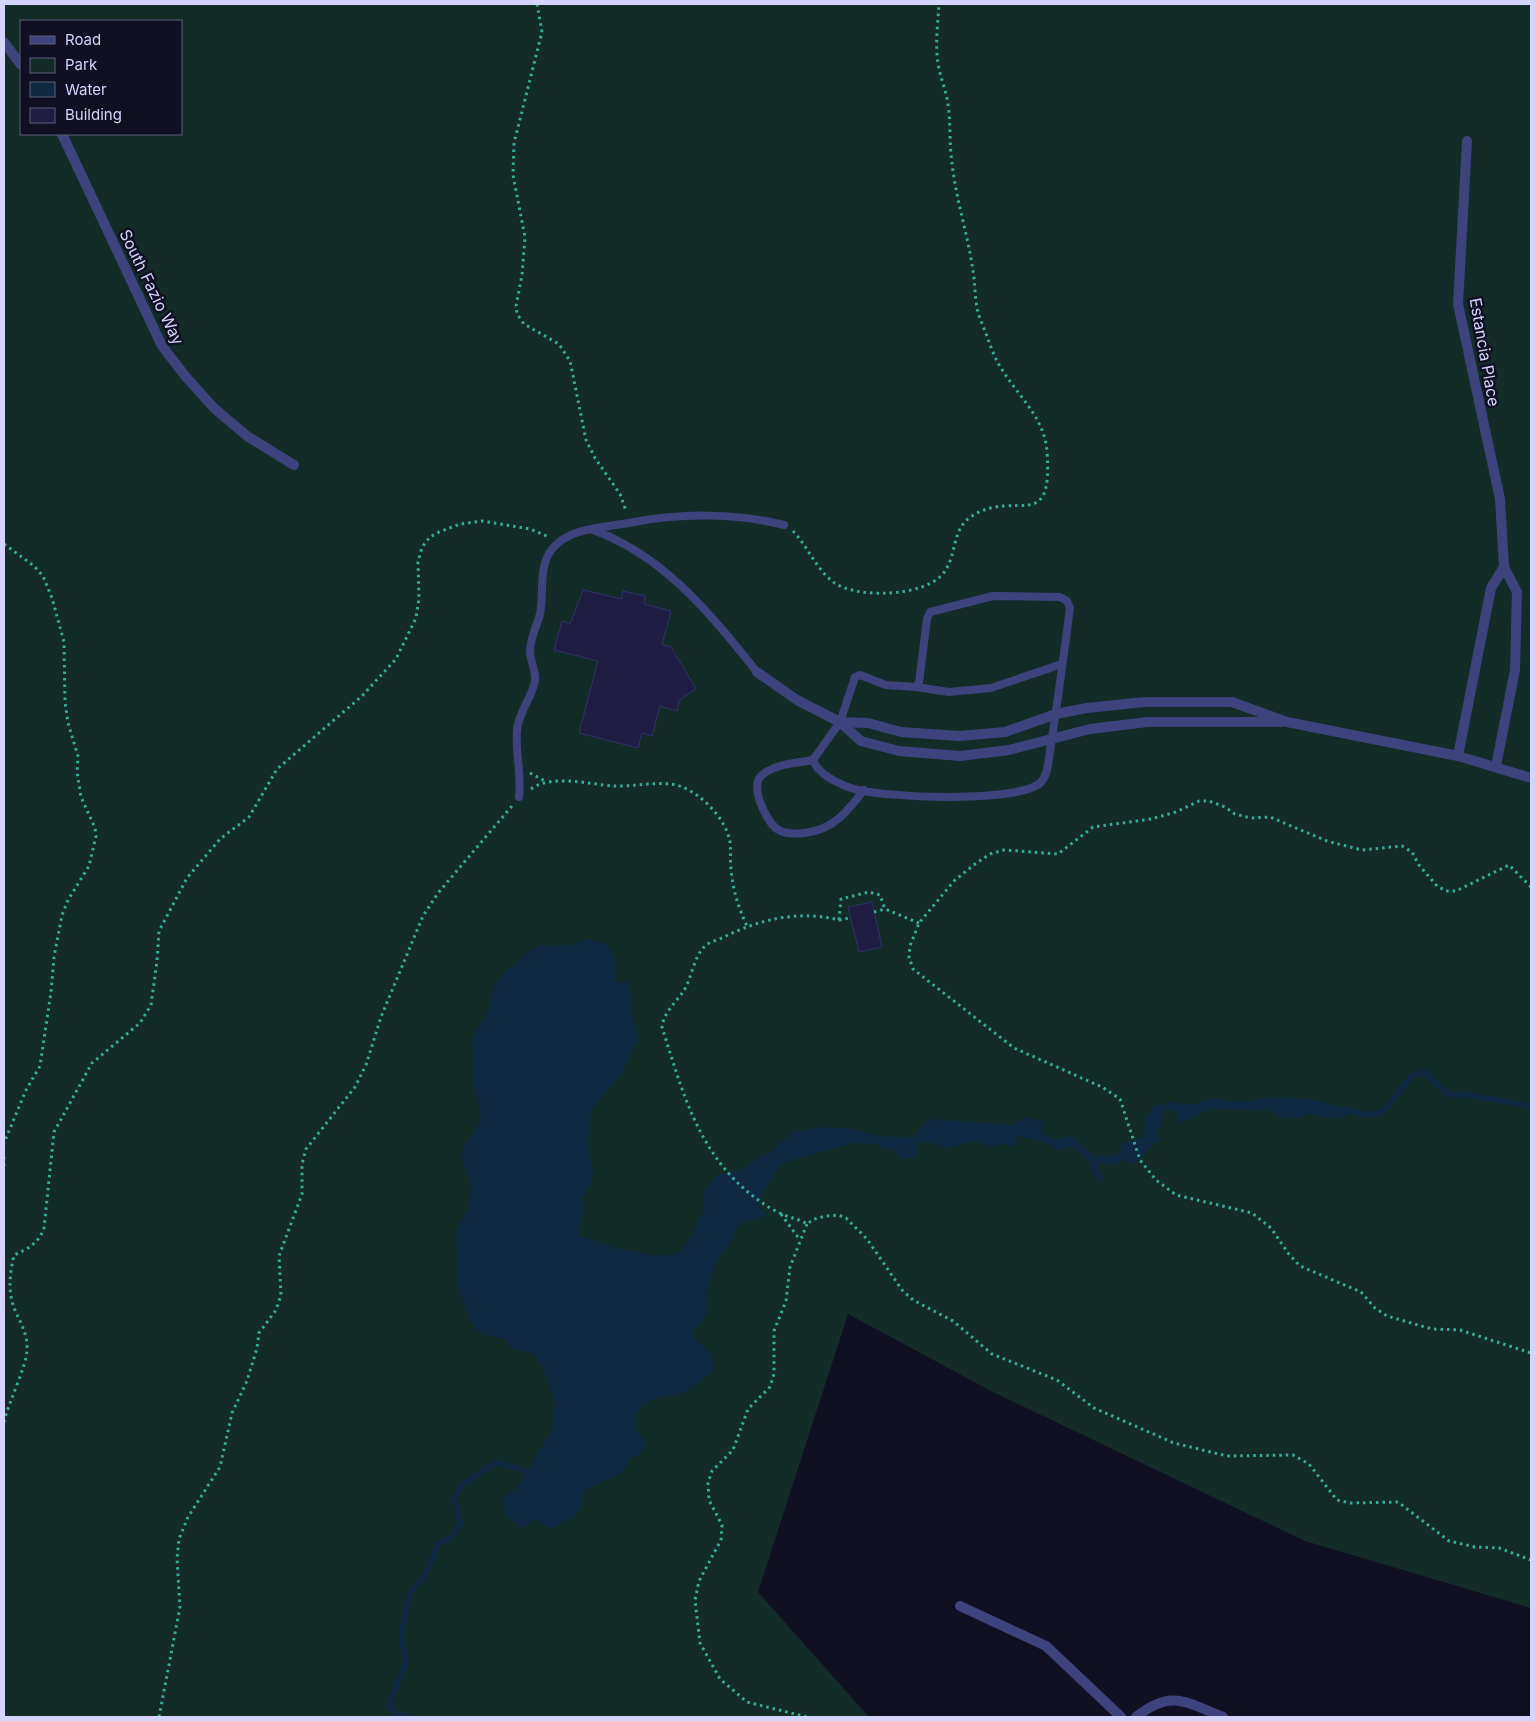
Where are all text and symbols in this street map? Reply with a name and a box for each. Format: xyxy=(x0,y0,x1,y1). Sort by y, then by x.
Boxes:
legend xyxy=(20,20,182,135)
text: Road xyxy=(65,30,101,49)
text: Park xyxy=(65,55,98,74)
text: Water xyxy=(65,80,107,99)
text: Building xyxy=(65,105,122,124)
street label: South Fazio Way xyxy=(115,226,189,348)
street label: Estancia Place xyxy=(1466,296,1504,408)

